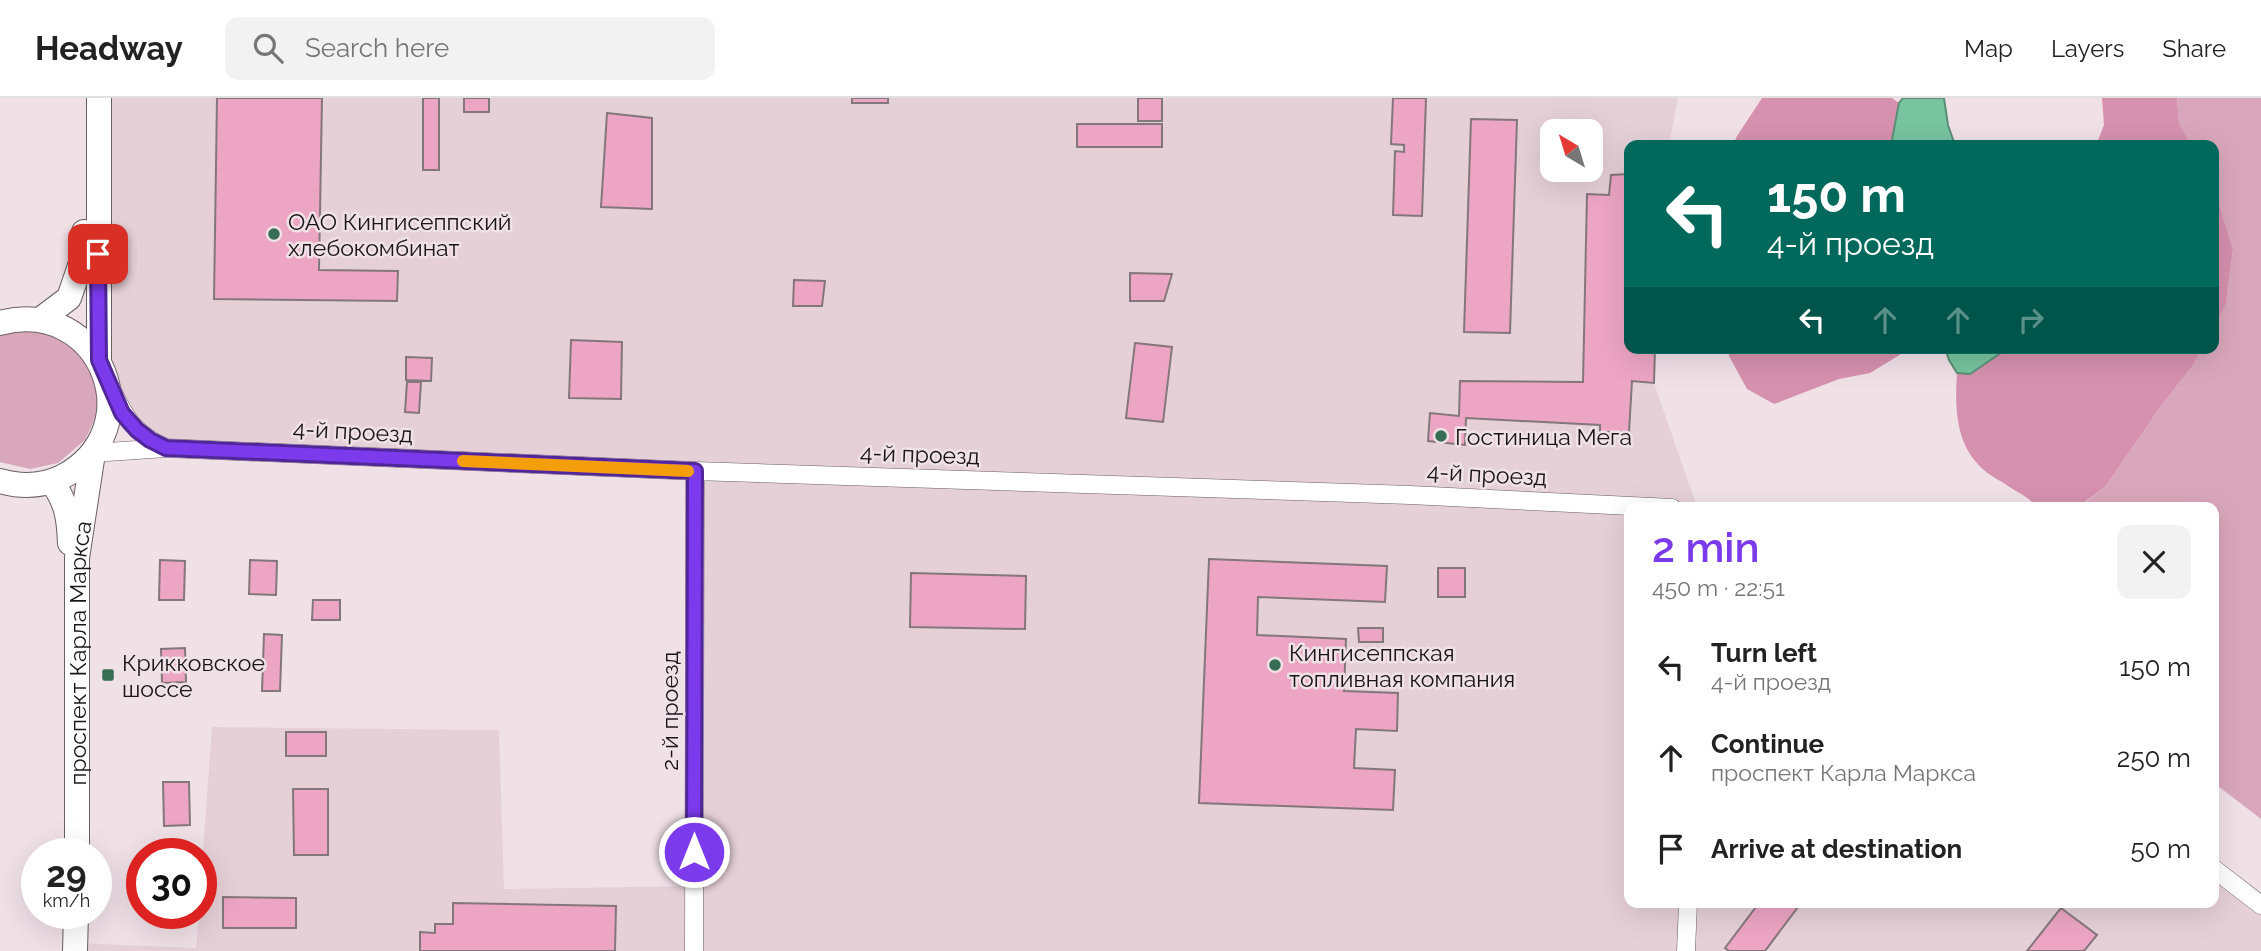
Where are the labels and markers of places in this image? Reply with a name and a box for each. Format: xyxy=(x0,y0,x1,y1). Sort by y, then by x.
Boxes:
place label: ОАО Кингисеппский хлебокомбинат xyxy=(288,208,511,261)
pin xyxy=(68,224,128,284)
marker: ОАО Кингисеппский хлебокомбинат xyxy=(266,226,282,242)
place label: Гостиница Мега xyxy=(1455,423,1632,450)
marker: Гостиница Мега xyxy=(1433,428,1449,444)
place label: Кингисеппская топливная компания xyxy=(1289,639,1515,692)
place label: Крикковское шоссе xyxy=(122,649,265,702)
marker: Кингисеппская топливная компания xyxy=(1267,657,1283,673)
marker: Крикковское шоссе xyxy=(100,667,116,683)

